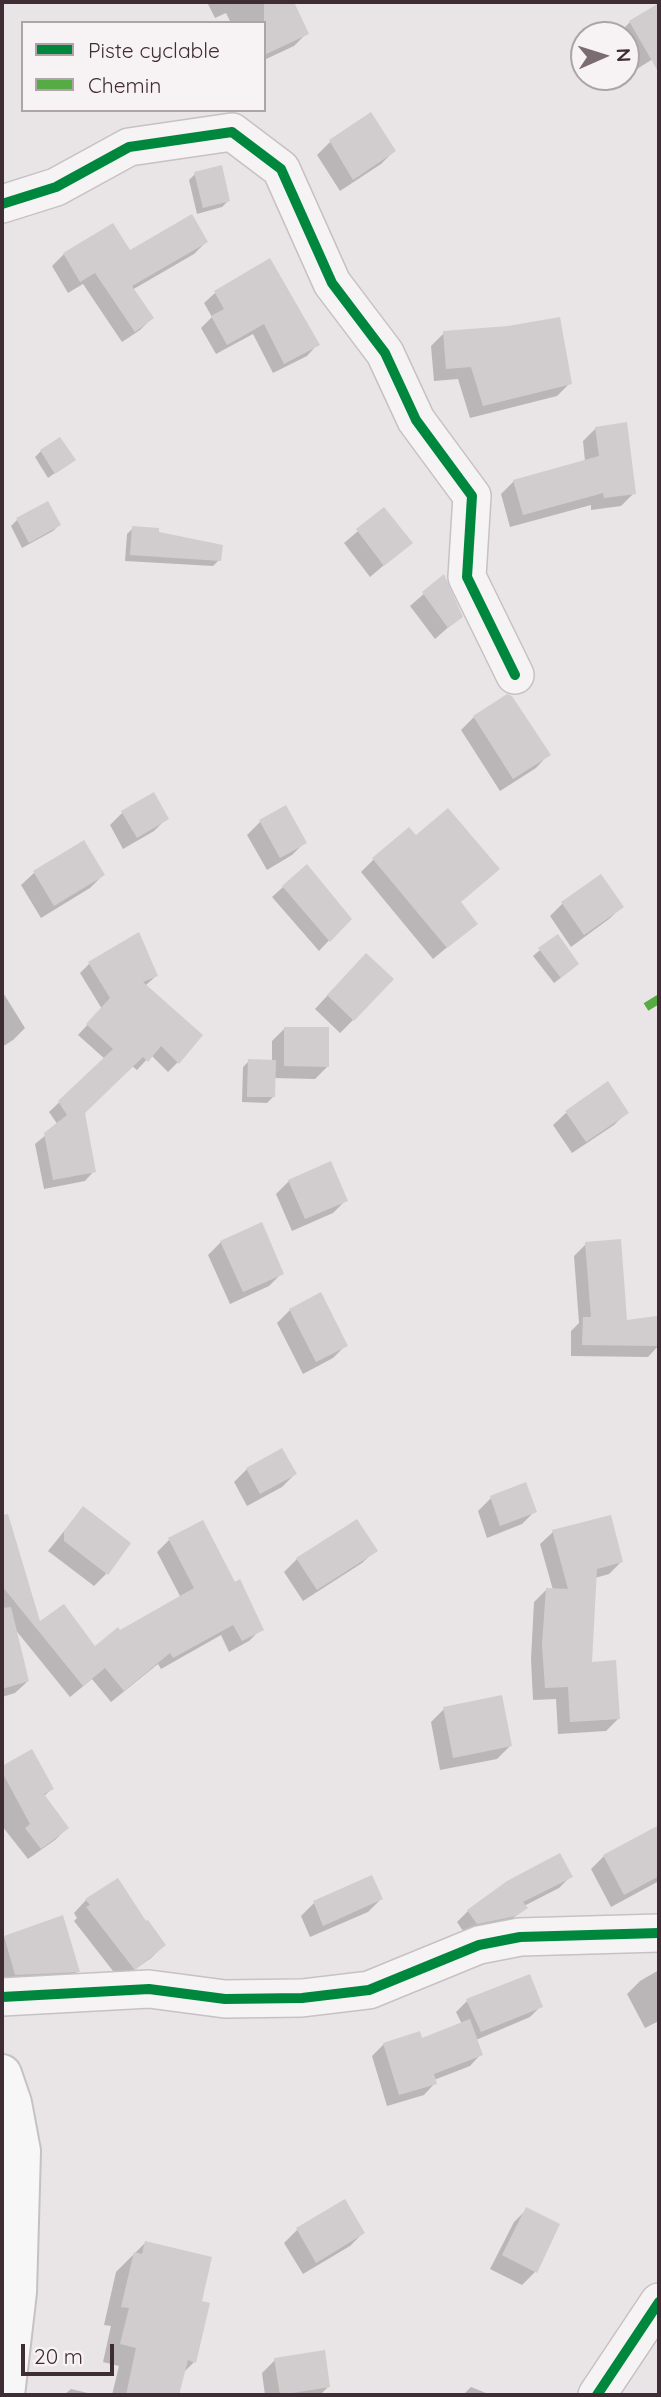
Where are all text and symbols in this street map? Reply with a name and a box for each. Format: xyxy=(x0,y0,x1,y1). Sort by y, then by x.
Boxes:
legend xyxy=(21,21,266,112)
north arrow xyxy=(570,21,640,91)
text: Piste cyclable xyxy=(88,37,220,63)
text: N xyxy=(612,47,636,63)
text: Chemin xyxy=(88,72,161,98)
scale bar xyxy=(24,2330,117,2374)
text: 20 m xyxy=(34,2343,83,2369)

